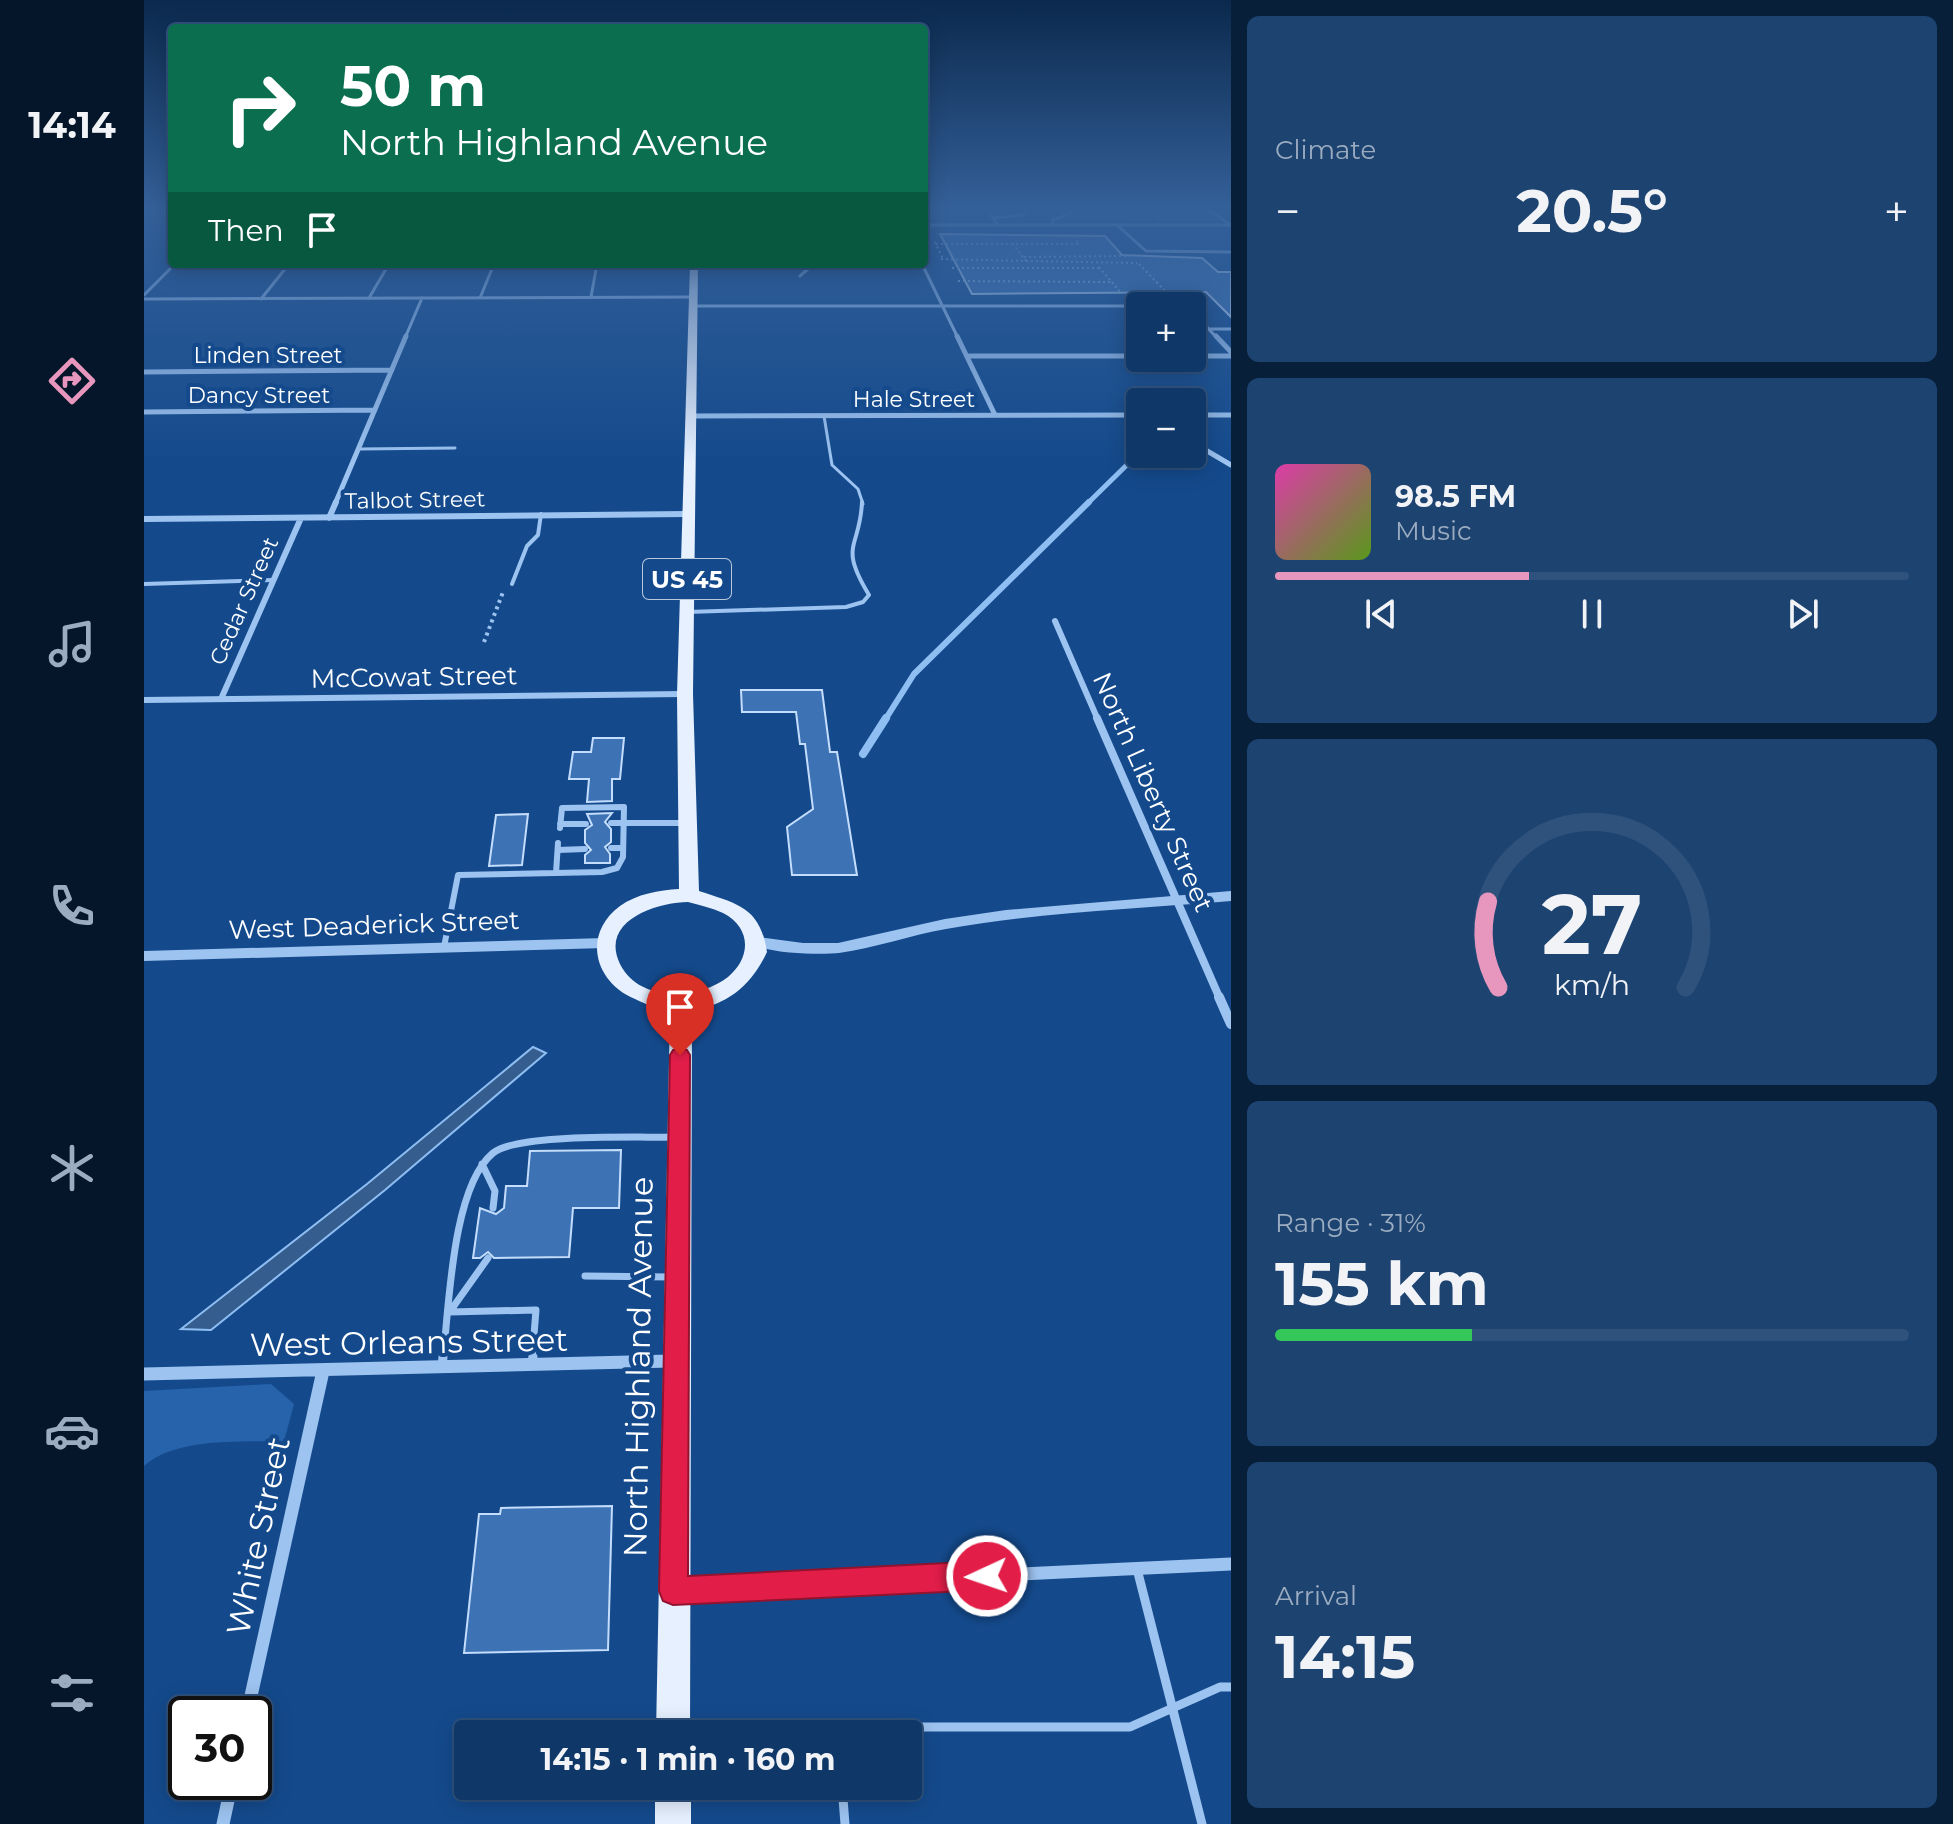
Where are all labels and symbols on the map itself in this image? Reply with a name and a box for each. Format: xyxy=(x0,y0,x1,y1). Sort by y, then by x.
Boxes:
street label: Linden Street xyxy=(193,342,343,369)
street label: Dancy Street xyxy=(188,382,330,409)
street label: Hale Street xyxy=(853,386,975,413)
street label: Talbot Street xyxy=(344,485,486,515)
street label: Cedar Street xyxy=(204,533,284,669)
road number: US 45 xyxy=(643,559,731,599)
street label: McCowat Street xyxy=(310,659,518,695)
street label: North Liberty Street xyxy=(1086,667,1220,917)
street label: West Deaderick Street xyxy=(228,904,520,946)
pin xyxy=(646,973,714,1055)
street label: North Highland Avenue xyxy=(615,1176,661,1558)
street label: West Orleans Street xyxy=(250,1320,568,1364)
street label: White Street xyxy=(218,1433,298,1639)
position arrow xyxy=(945,1534,1029,1618)
speed limit sign: 30 xyxy=(168,1696,272,1800)

